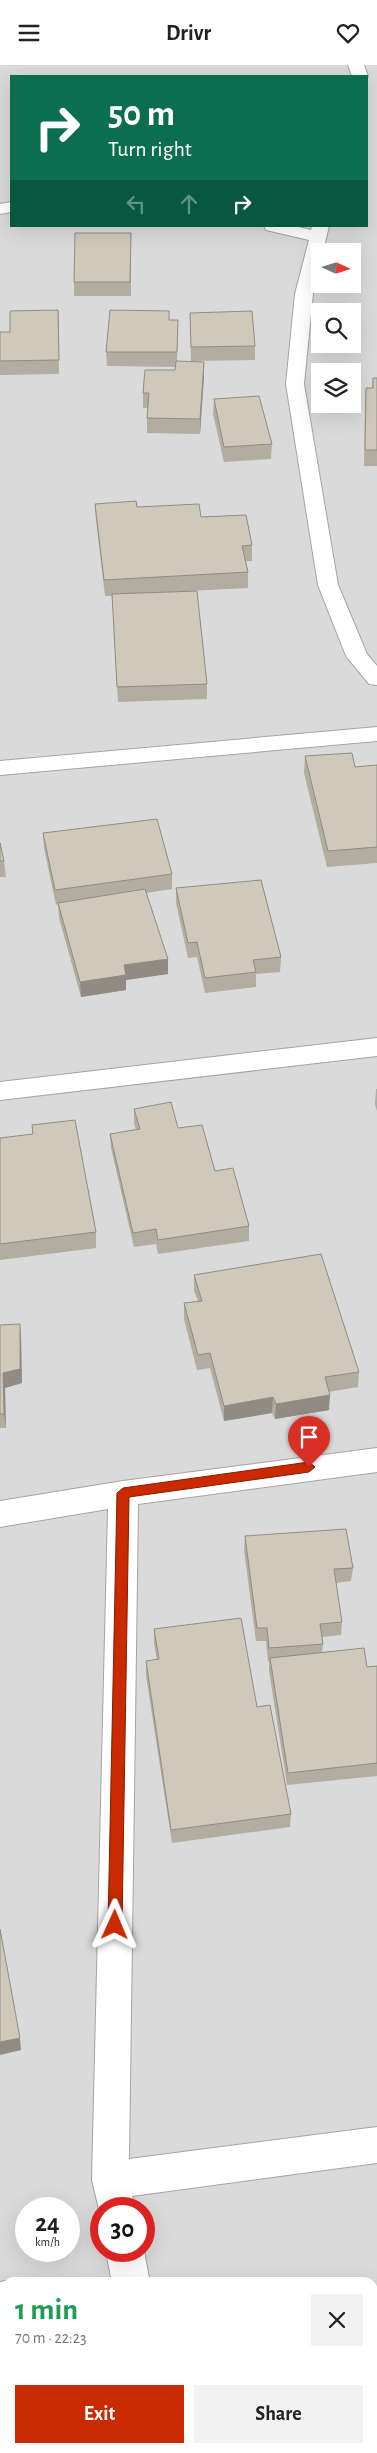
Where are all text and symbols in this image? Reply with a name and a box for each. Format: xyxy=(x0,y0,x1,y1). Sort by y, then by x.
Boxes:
icon: menu xyxy=(15,19,43,47)
icon: heart xyxy=(334,19,362,47)
text: Drivr xyxy=(166,22,211,44)
icon: right xyxy=(25,95,90,160)
text: 50 m xyxy=(108,97,175,132)
text: Turn right xyxy=(108,138,192,160)
icon: left xyxy=(122,190,150,218)
icon: ahead xyxy=(175,190,203,218)
icon: right xyxy=(228,190,256,218)
north arrow xyxy=(311,243,361,293)
map controls xyxy=(311,243,361,413)
button: search xyxy=(311,303,361,353)
button: layers xyxy=(311,363,361,413)
pin xyxy=(288,1416,330,1467)
icon: arrive xyxy=(295,1423,323,1451)
position arrow xyxy=(88,1898,140,1950)
speed limit sign: 30 xyxy=(90,2197,155,2262)
text: 24 xyxy=(35,2211,60,2236)
text: km/h xyxy=(35,2236,60,2248)
button: close xyxy=(311,2294,363,2346)
text: 1 min xyxy=(15,2295,78,2325)
text: 70 m · 22:23 xyxy=(15,2330,87,2346)
button: Exit xyxy=(15,2385,184,2443)
button: Share xyxy=(194,2385,363,2443)

